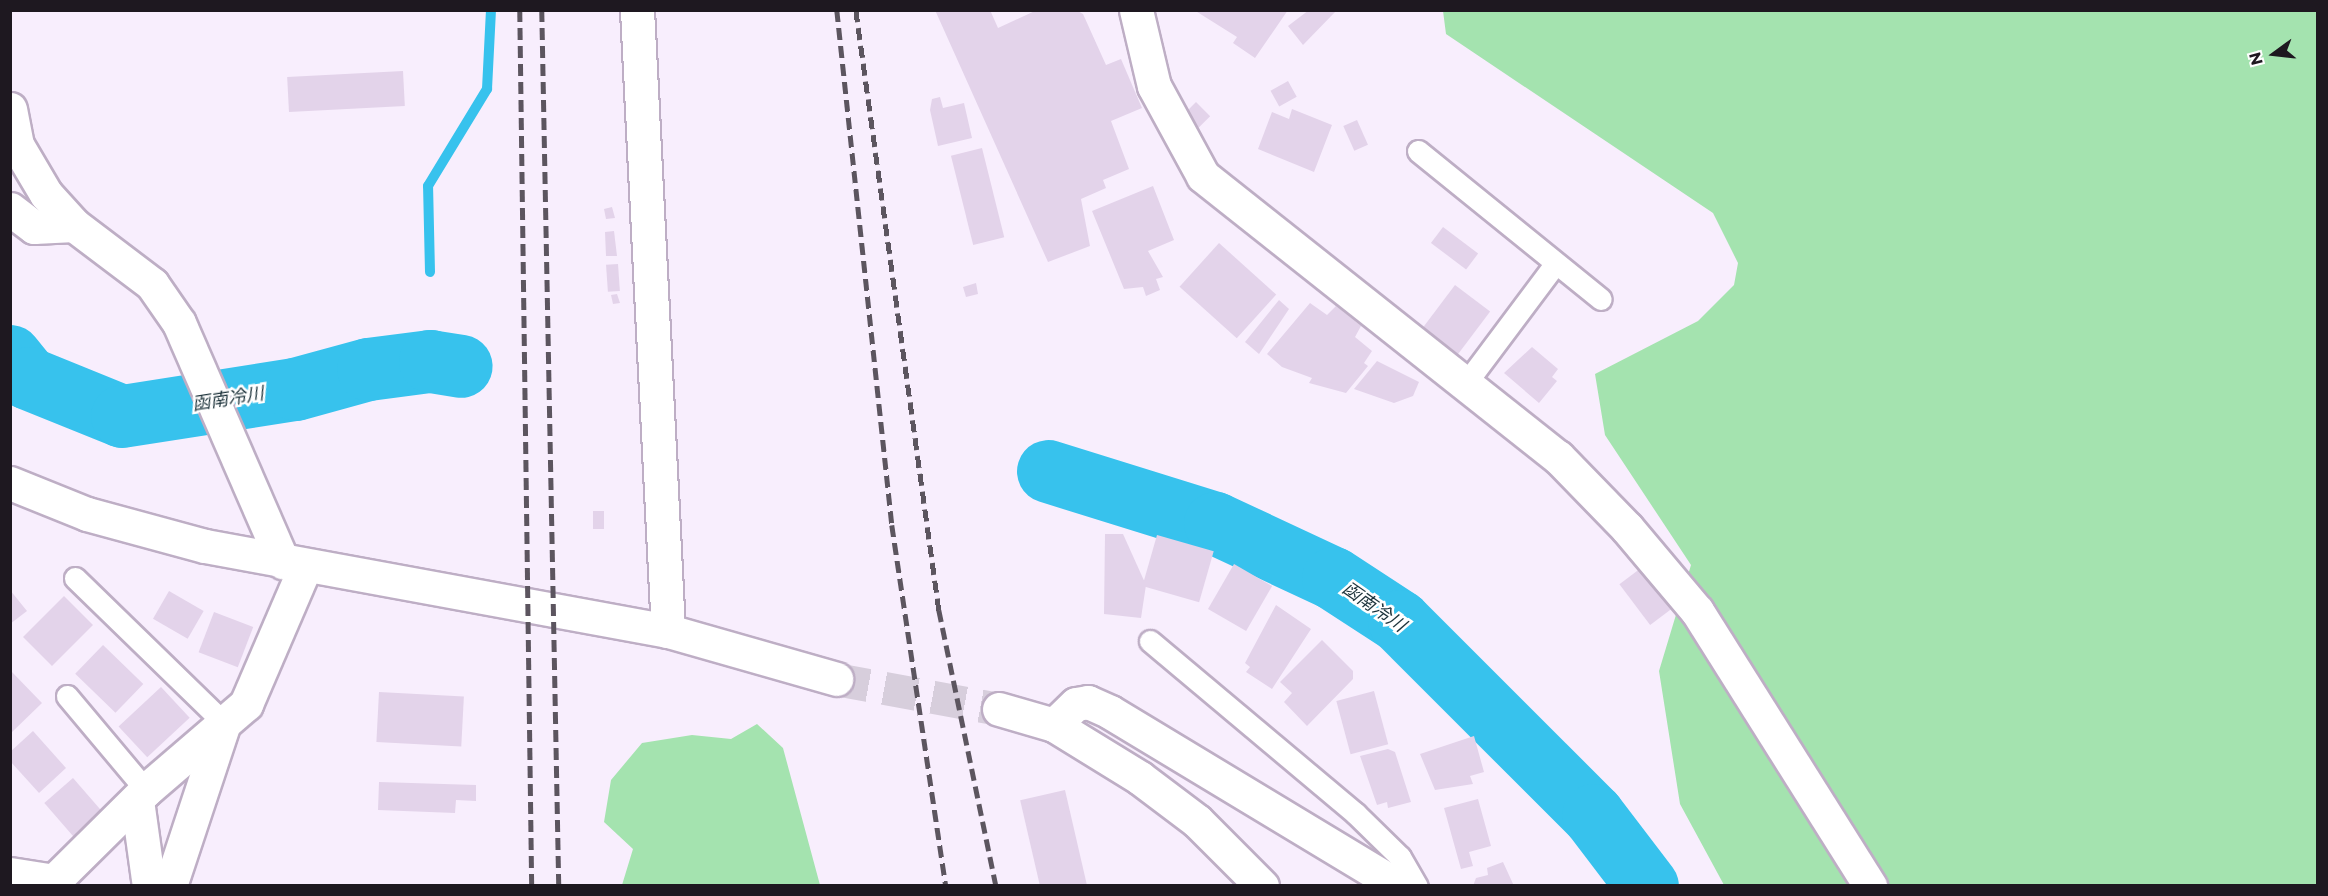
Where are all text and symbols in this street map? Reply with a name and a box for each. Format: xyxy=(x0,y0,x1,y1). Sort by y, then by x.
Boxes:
north arrow xyxy=(2244,24,2304,84)
text: N xyxy=(2245,50,2267,67)
water label: 函南冷川 xyxy=(191,383,265,415)
water label: 函南冷川 xyxy=(1338,578,1410,636)

